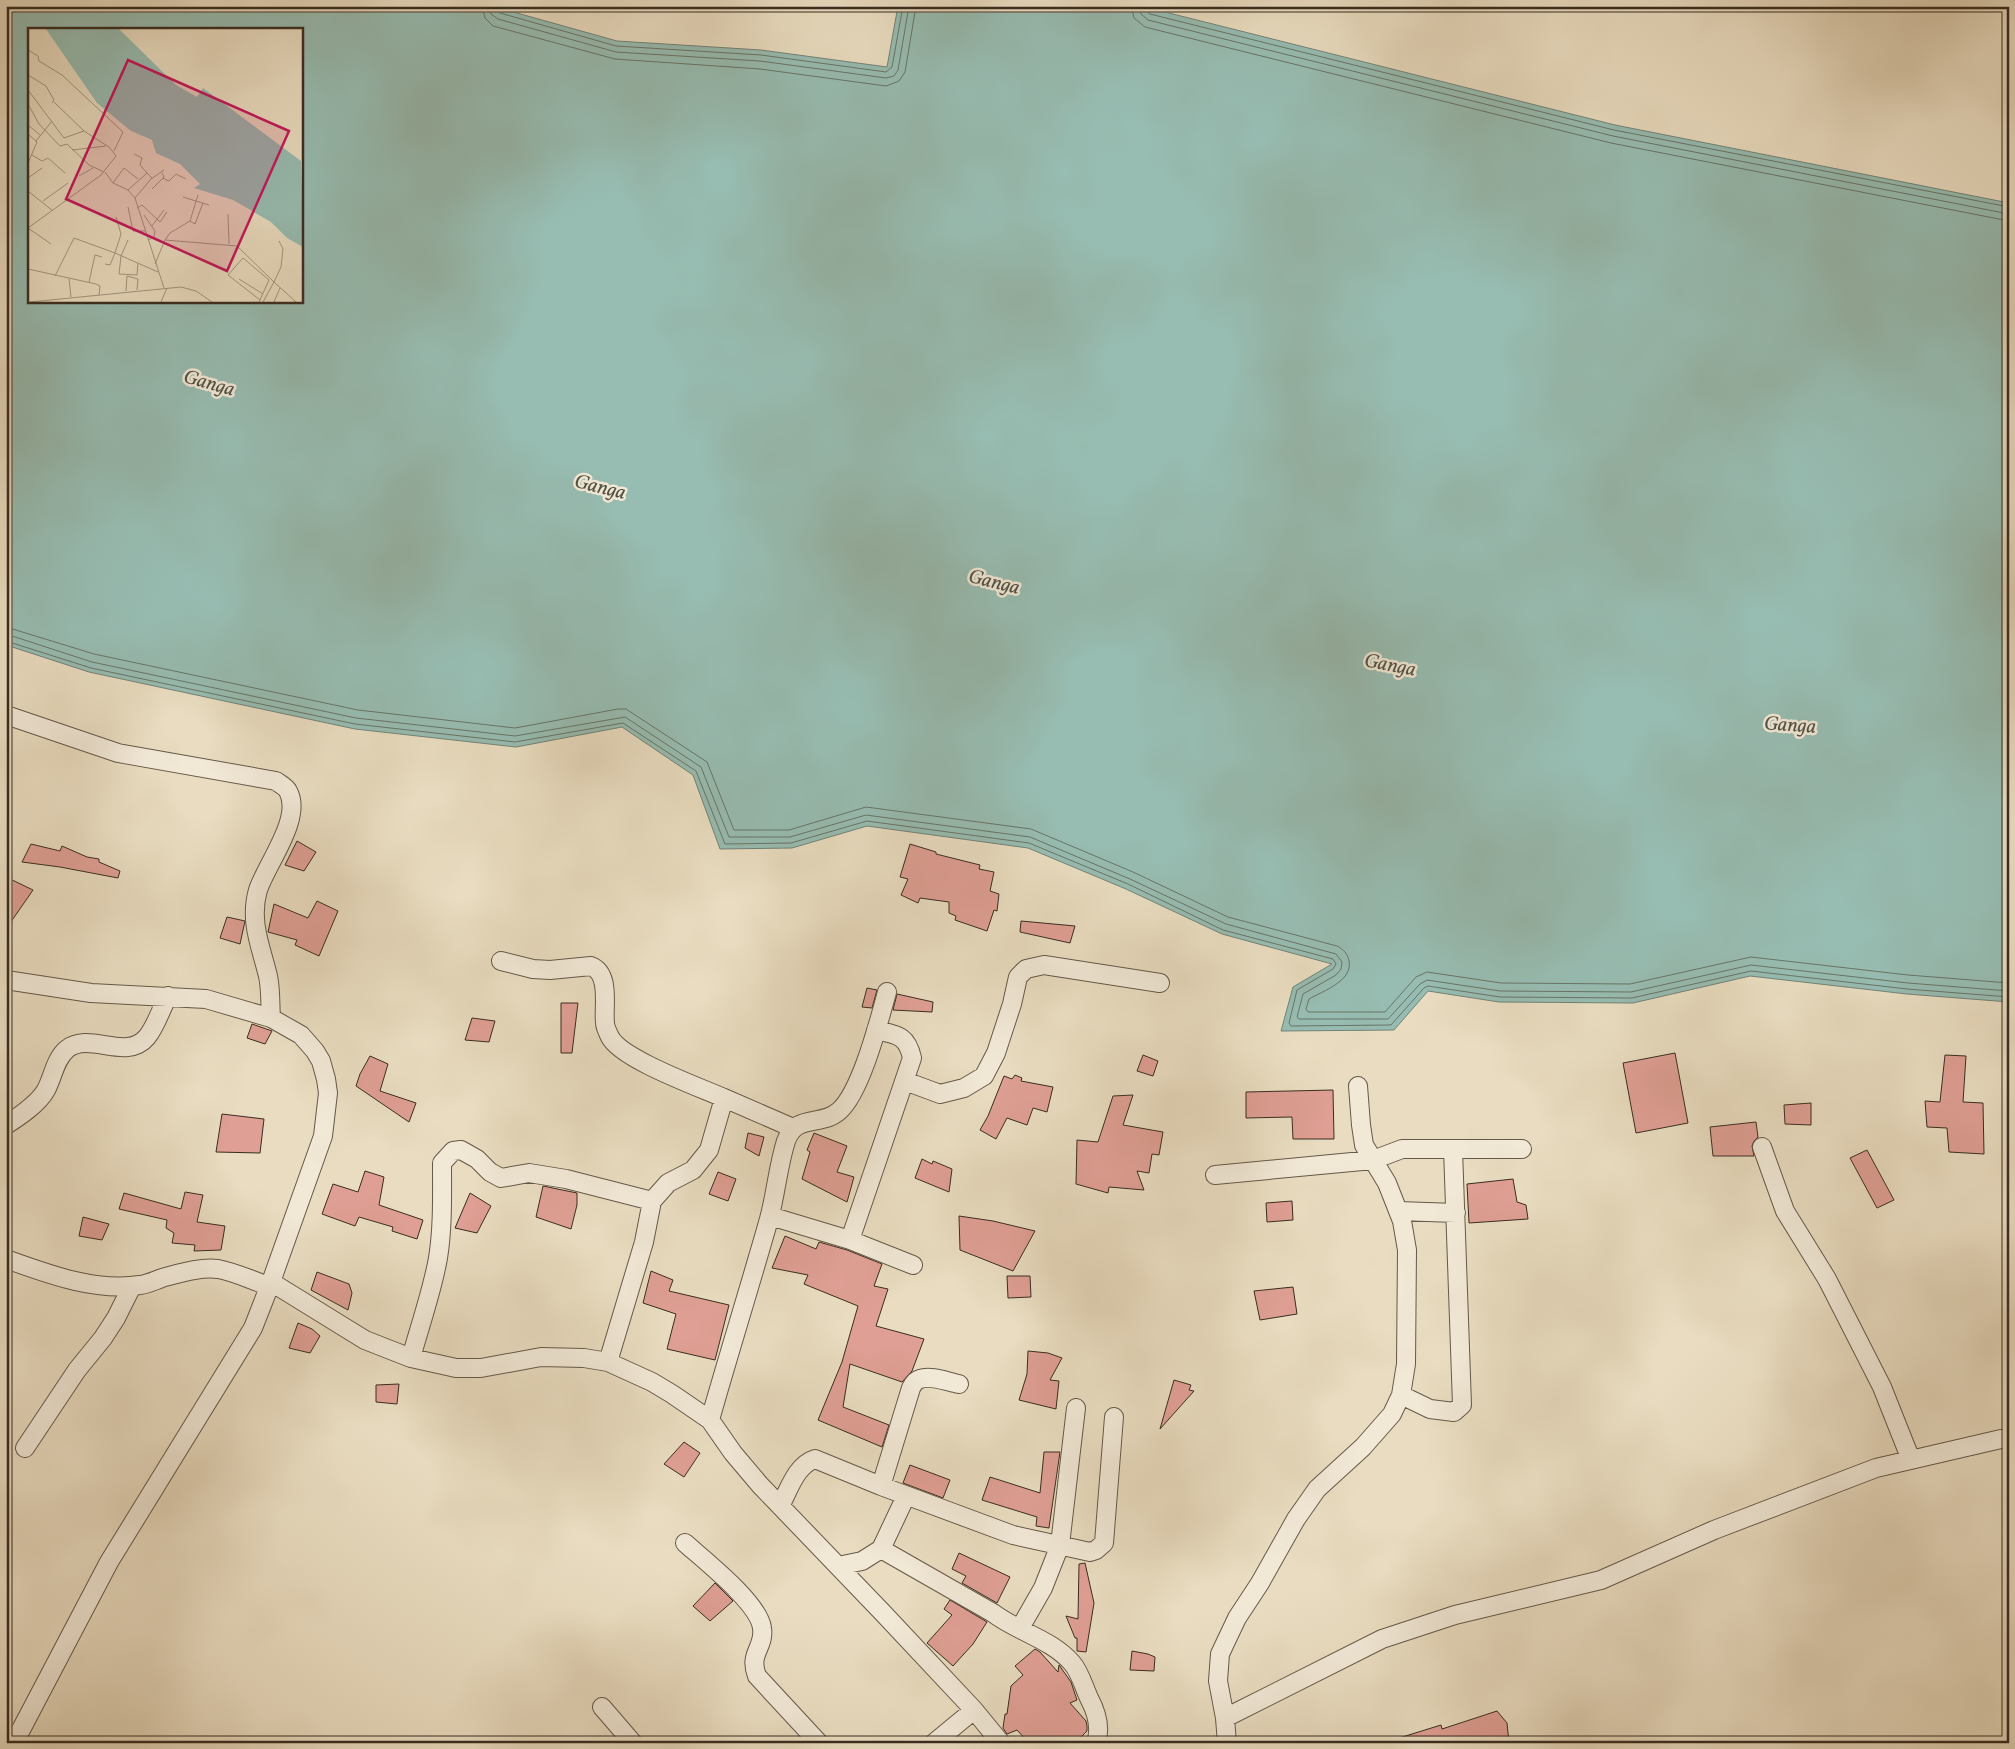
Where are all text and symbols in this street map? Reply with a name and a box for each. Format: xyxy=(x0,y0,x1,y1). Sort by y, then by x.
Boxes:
inset map xyxy=(28,28,302,302)
water label: Ganga xyxy=(180,363,238,405)
water label: Ganga xyxy=(571,468,629,508)
water label: Ganga xyxy=(965,563,1023,603)
water label: Ganga xyxy=(1362,647,1418,685)
water label: Ganga xyxy=(1763,710,1817,742)

